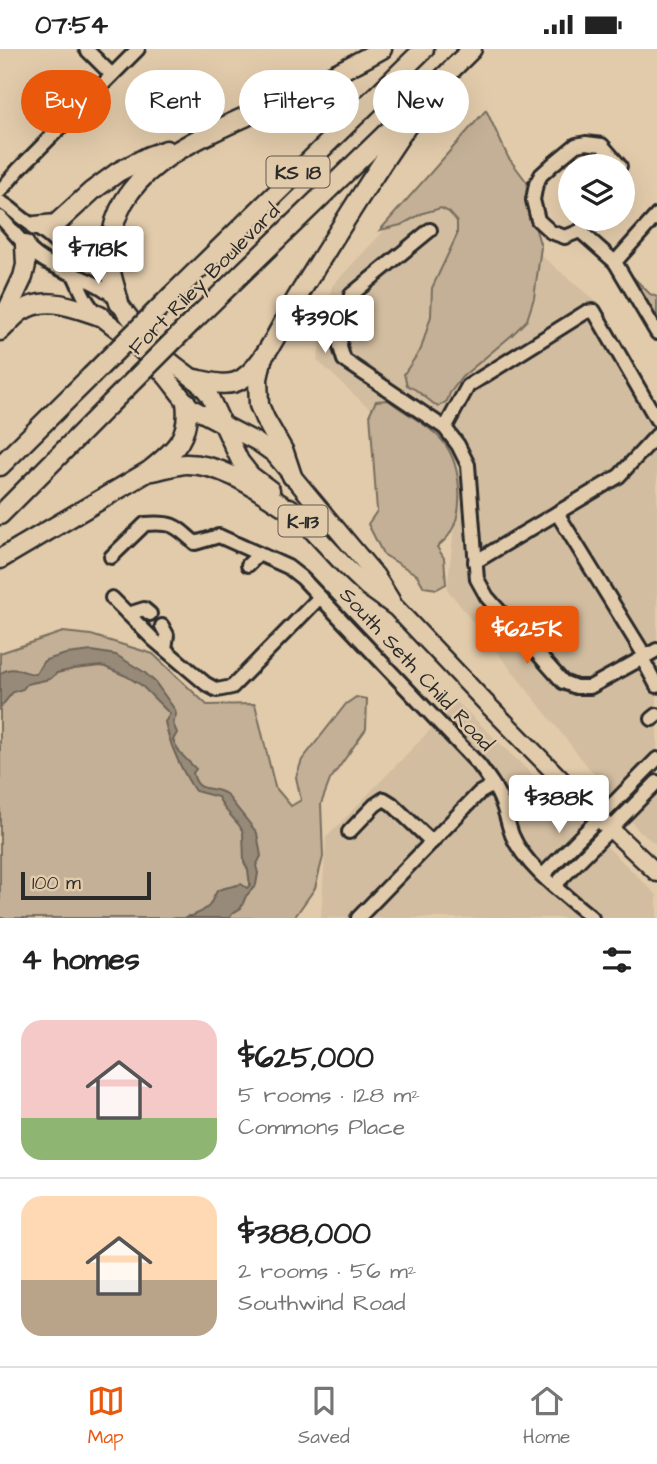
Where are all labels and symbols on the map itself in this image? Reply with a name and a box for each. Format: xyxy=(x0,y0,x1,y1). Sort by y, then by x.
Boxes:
road number: KS 18 xyxy=(266,157,330,188)
street label: Fort Riley Boulevard xyxy=(122,197,288,363)
pin: $718K xyxy=(49,226,147,286)
pin: $390K xyxy=(276,295,374,355)
road number: K-113 xyxy=(278,506,328,537)
street label: South Seth Child Road xyxy=(333,581,501,758)
pin: $625K xyxy=(478,607,576,666)
pin: $388K xyxy=(510,775,608,835)
scale bar xyxy=(21,869,150,901)

